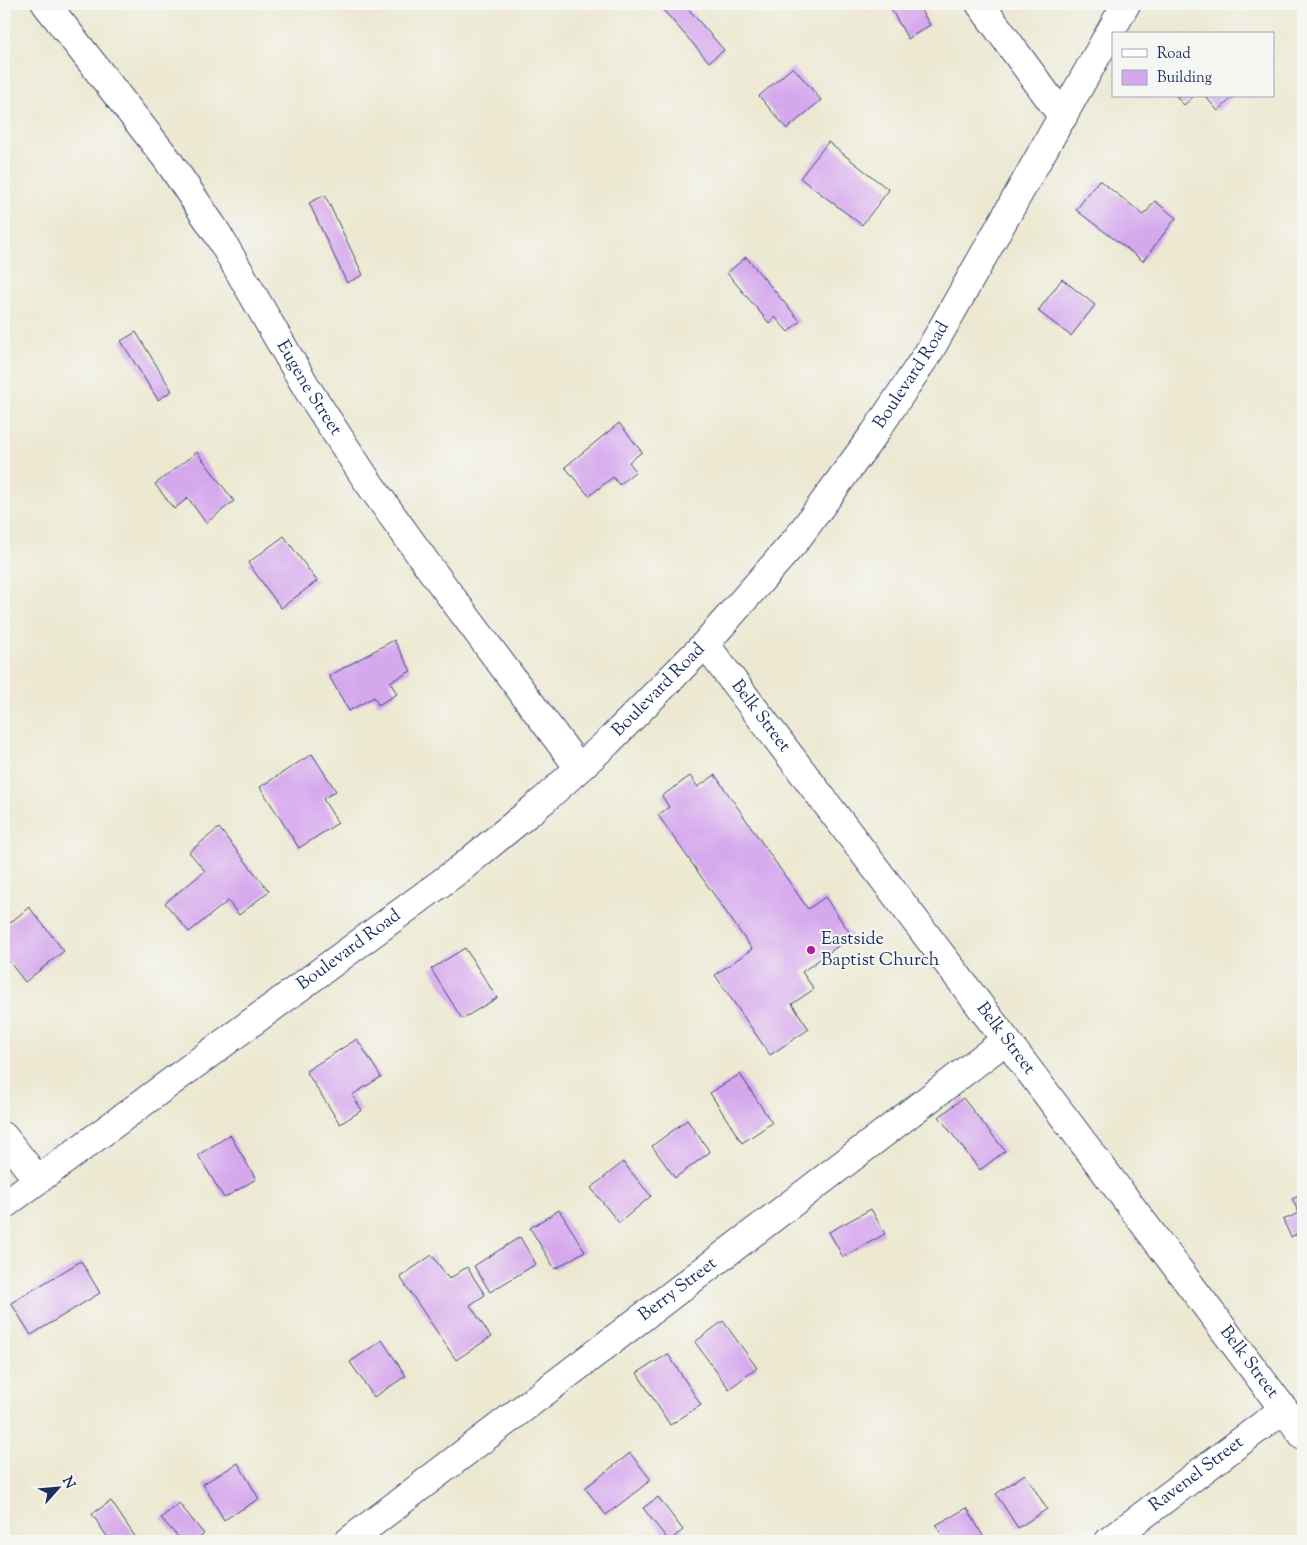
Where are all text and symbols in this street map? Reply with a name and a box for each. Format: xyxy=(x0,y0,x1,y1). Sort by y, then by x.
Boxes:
legend xyxy=(1112,32,1274,98)
text: Road xyxy=(1157,44,1191,65)
text: Building xyxy=(1157,68,1212,89)
street label: Boulevard Road xyxy=(868,317,956,434)
street label: Eugene Street xyxy=(269,336,347,441)
street label: Boulevard Road xyxy=(606,638,712,743)
street label: Belk Street xyxy=(724,675,796,758)
street label: Boulevard Road xyxy=(292,903,407,998)
place label: Eastside Baptist Church xyxy=(821,927,940,974)
marker: Eastside Baptist Church xyxy=(805,944,817,956)
street label: Belk Street xyxy=(969,997,1041,1081)
street label: Berry Street xyxy=(634,1252,723,1328)
street label: Belk Street xyxy=(1213,1321,1284,1404)
street label: Ravenel Street xyxy=(1144,1431,1250,1519)
north arrow xyxy=(32,1462,82,1512)
text: N xyxy=(56,1473,79,1493)

